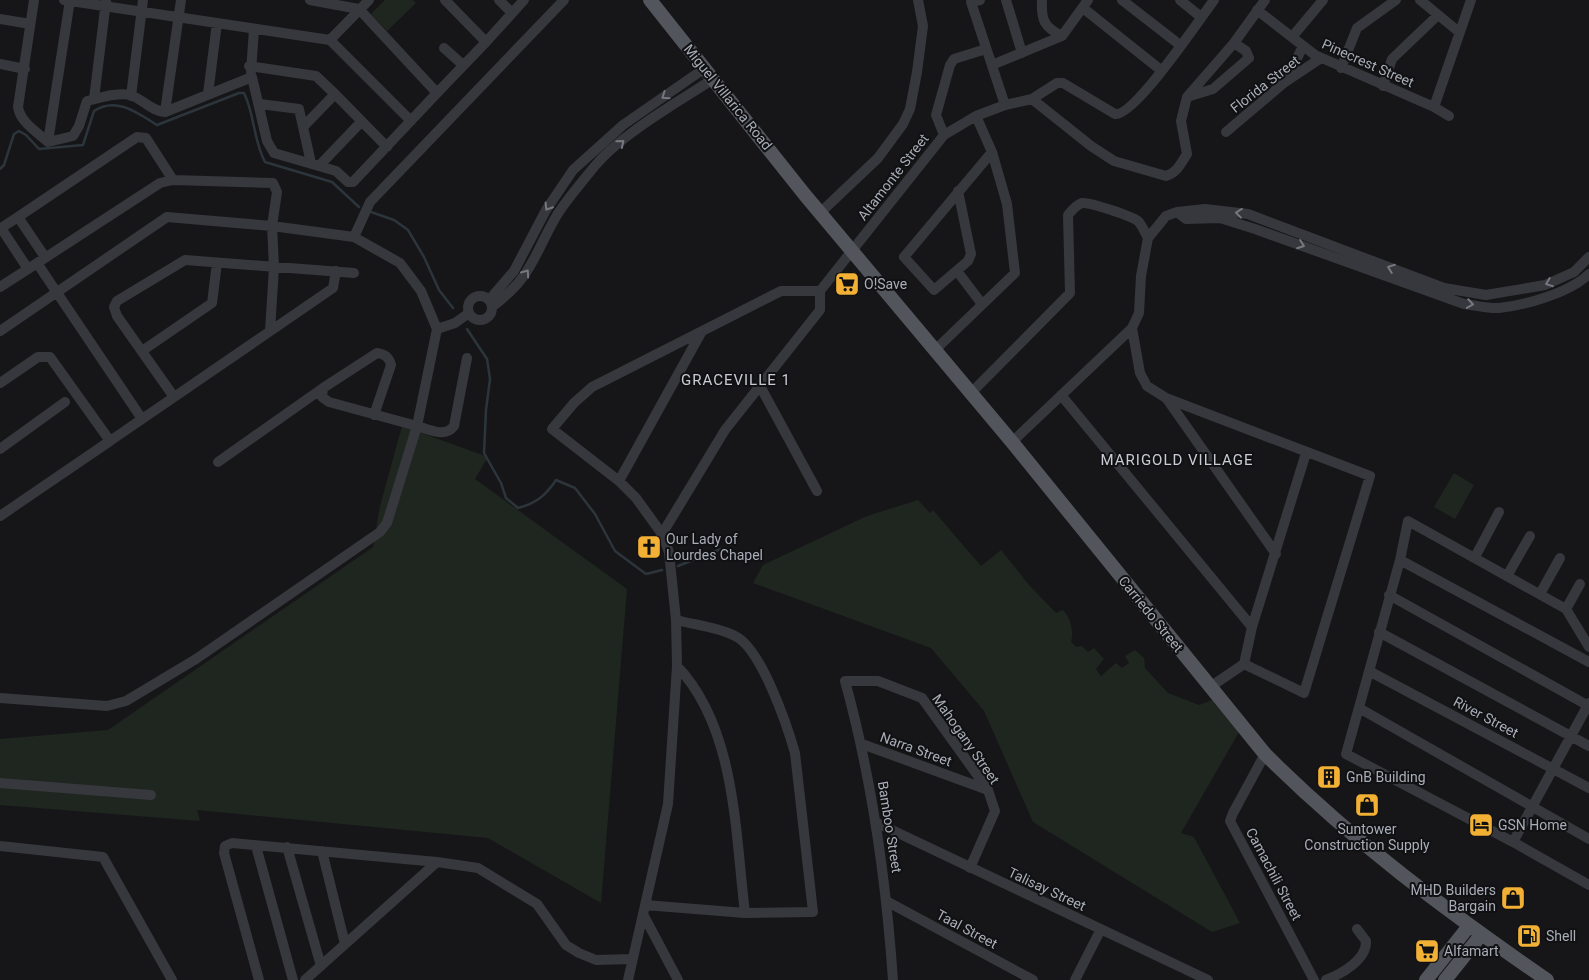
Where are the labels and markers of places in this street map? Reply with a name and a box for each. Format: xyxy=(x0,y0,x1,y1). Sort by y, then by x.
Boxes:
supermarket icon: O!Save xyxy=(834,271,860,297)
place label: O!Save xyxy=(864,276,907,292)
place label: Our Lady of Lourdes Chapel xyxy=(666,531,763,563)
church icon: Our Lady of Lourdes Chapel xyxy=(636,534,662,560)
building icon: GnB Building xyxy=(1316,764,1342,790)
place label: GnB Building xyxy=(1346,769,1426,785)
shop icon: Suntower Construction Supply xyxy=(1354,792,1380,818)
hotel icon: GSN Home xyxy=(1468,812,1494,838)
place label: GSN Home xyxy=(1498,817,1567,833)
place label: Suntower Construction Supply xyxy=(1304,821,1430,853)
place label: MHD Builders Bargain xyxy=(1411,882,1496,914)
shop icon: MHD Builders Bargain xyxy=(1500,885,1526,911)
fuel station icon: Shell xyxy=(1516,923,1542,949)
place label: Shell xyxy=(1546,928,1576,944)
supermarket icon: Alfamart xyxy=(1414,938,1440,964)
place label: Alfamart xyxy=(1444,943,1499,959)

